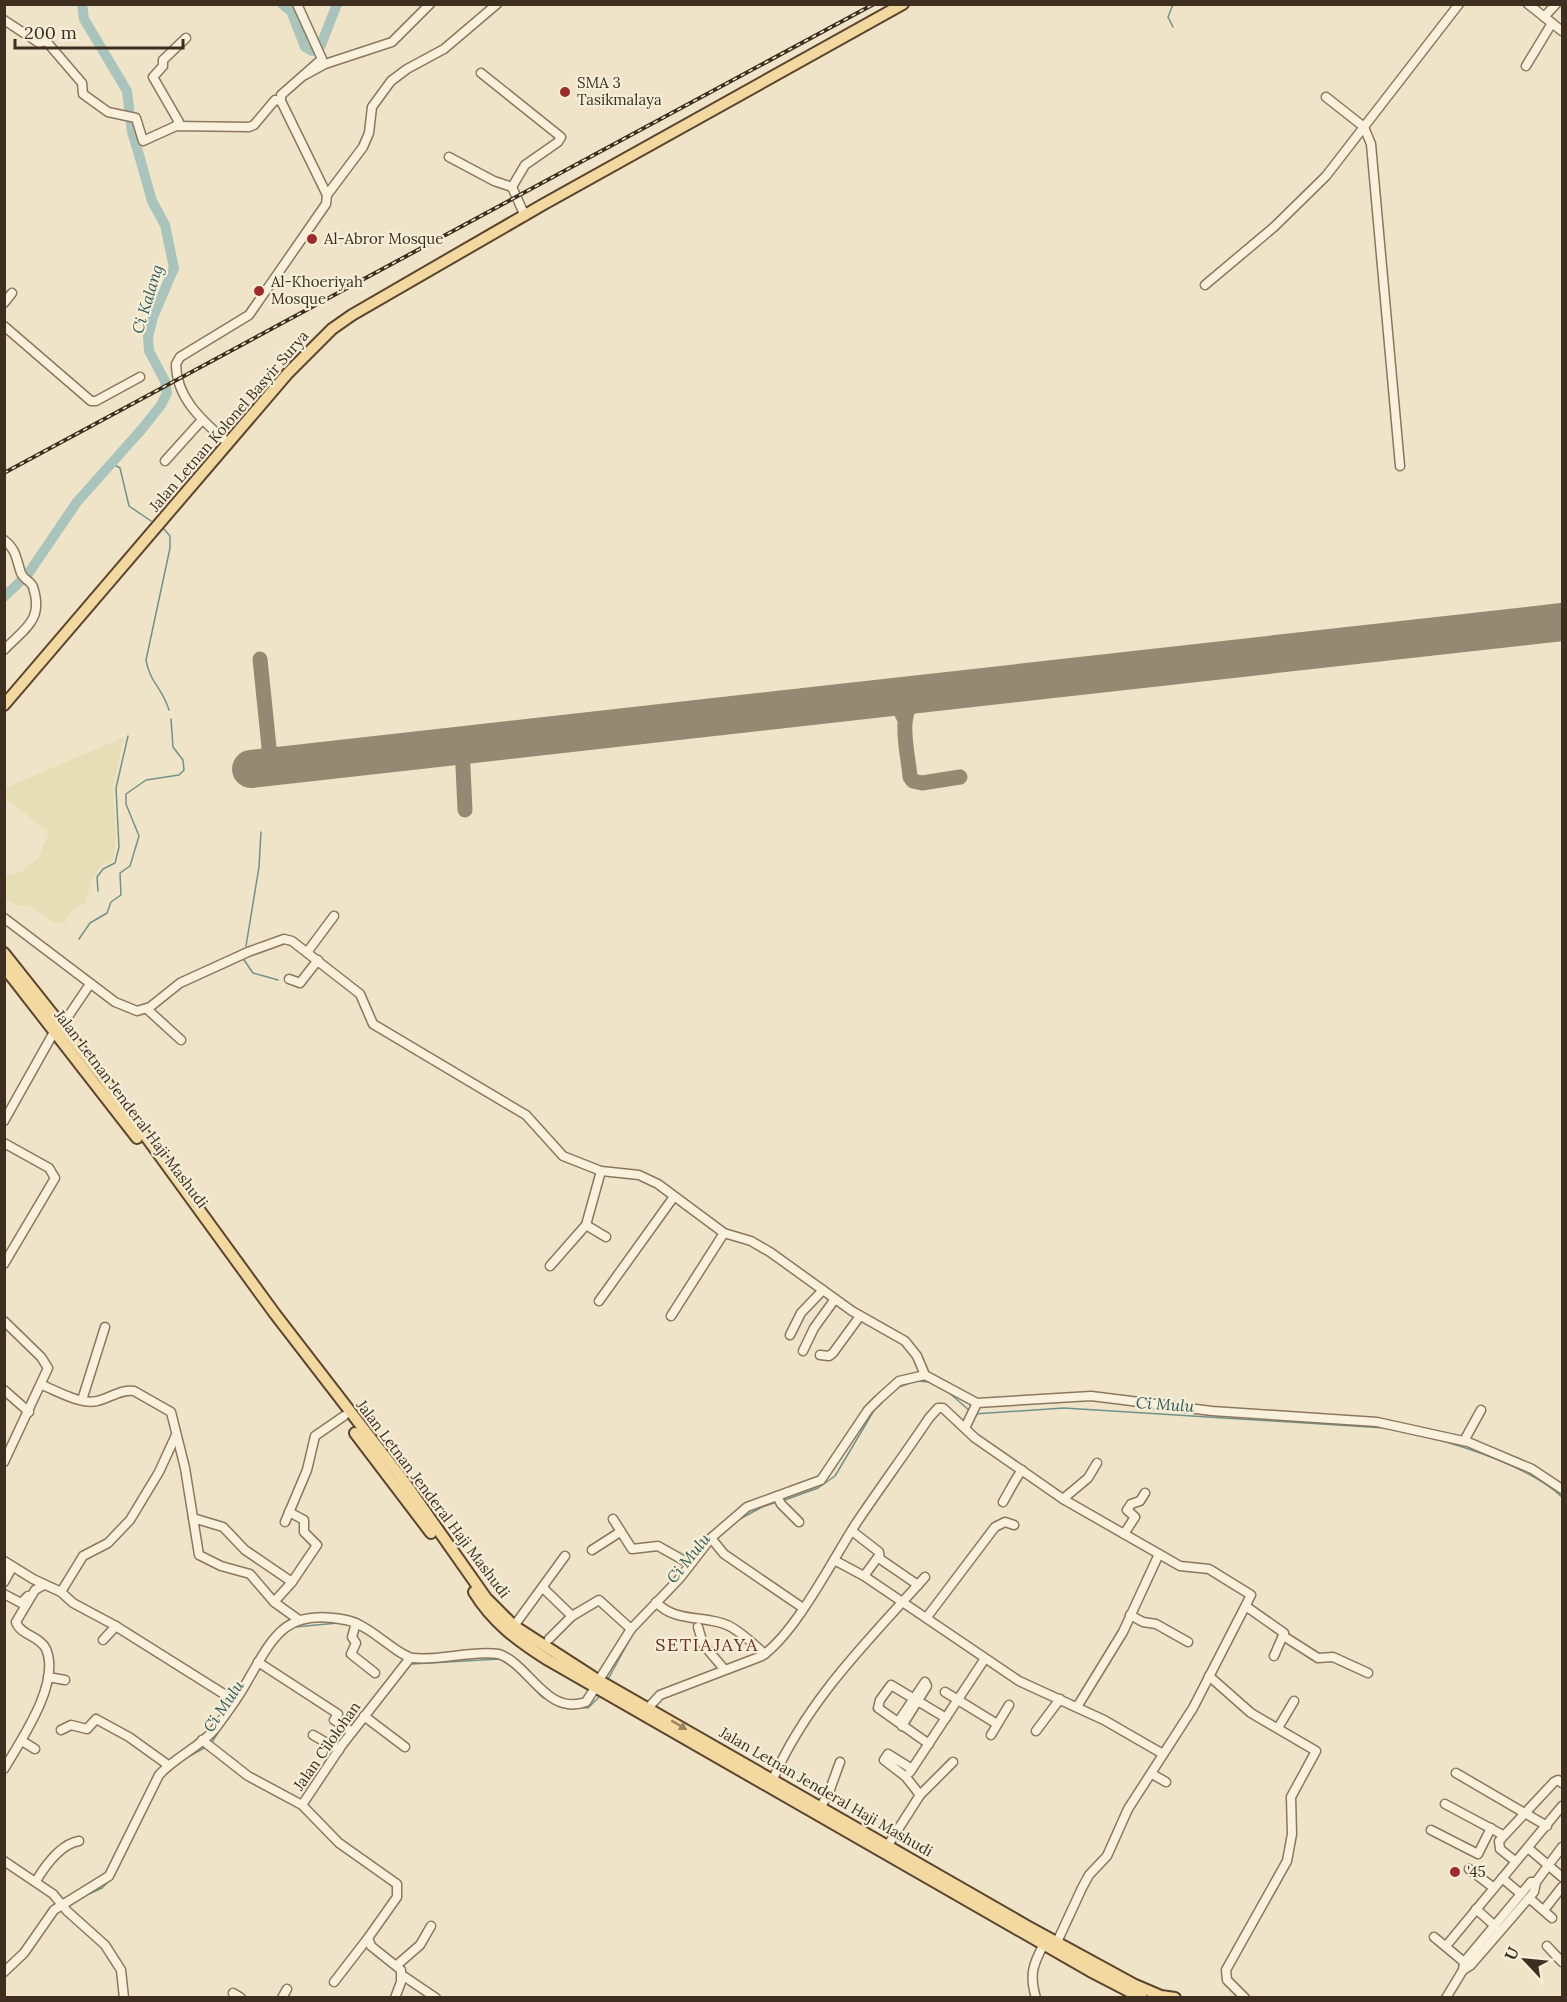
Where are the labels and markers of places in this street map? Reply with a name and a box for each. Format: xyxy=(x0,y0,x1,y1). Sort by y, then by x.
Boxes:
place label: SMA 3 Tasikmalaya xyxy=(577,73,662,109)
marker: SMA 3 Tasikmalaya xyxy=(558,85,572,99)
place label: Al-Abror Mosque xyxy=(323,229,443,248)
marker: Al-Abror Mosque xyxy=(305,232,319,246)
place label: Al-Khoeriyah Mosque xyxy=(270,272,363,308)
marker: Al-Khoeriyah Mosque xyxy=(252,284,266,298)
place label: '45 xyxy=(1467,1862,1486,1881)
marker: '45 xyxy=(1448,1865,1462,1879)

